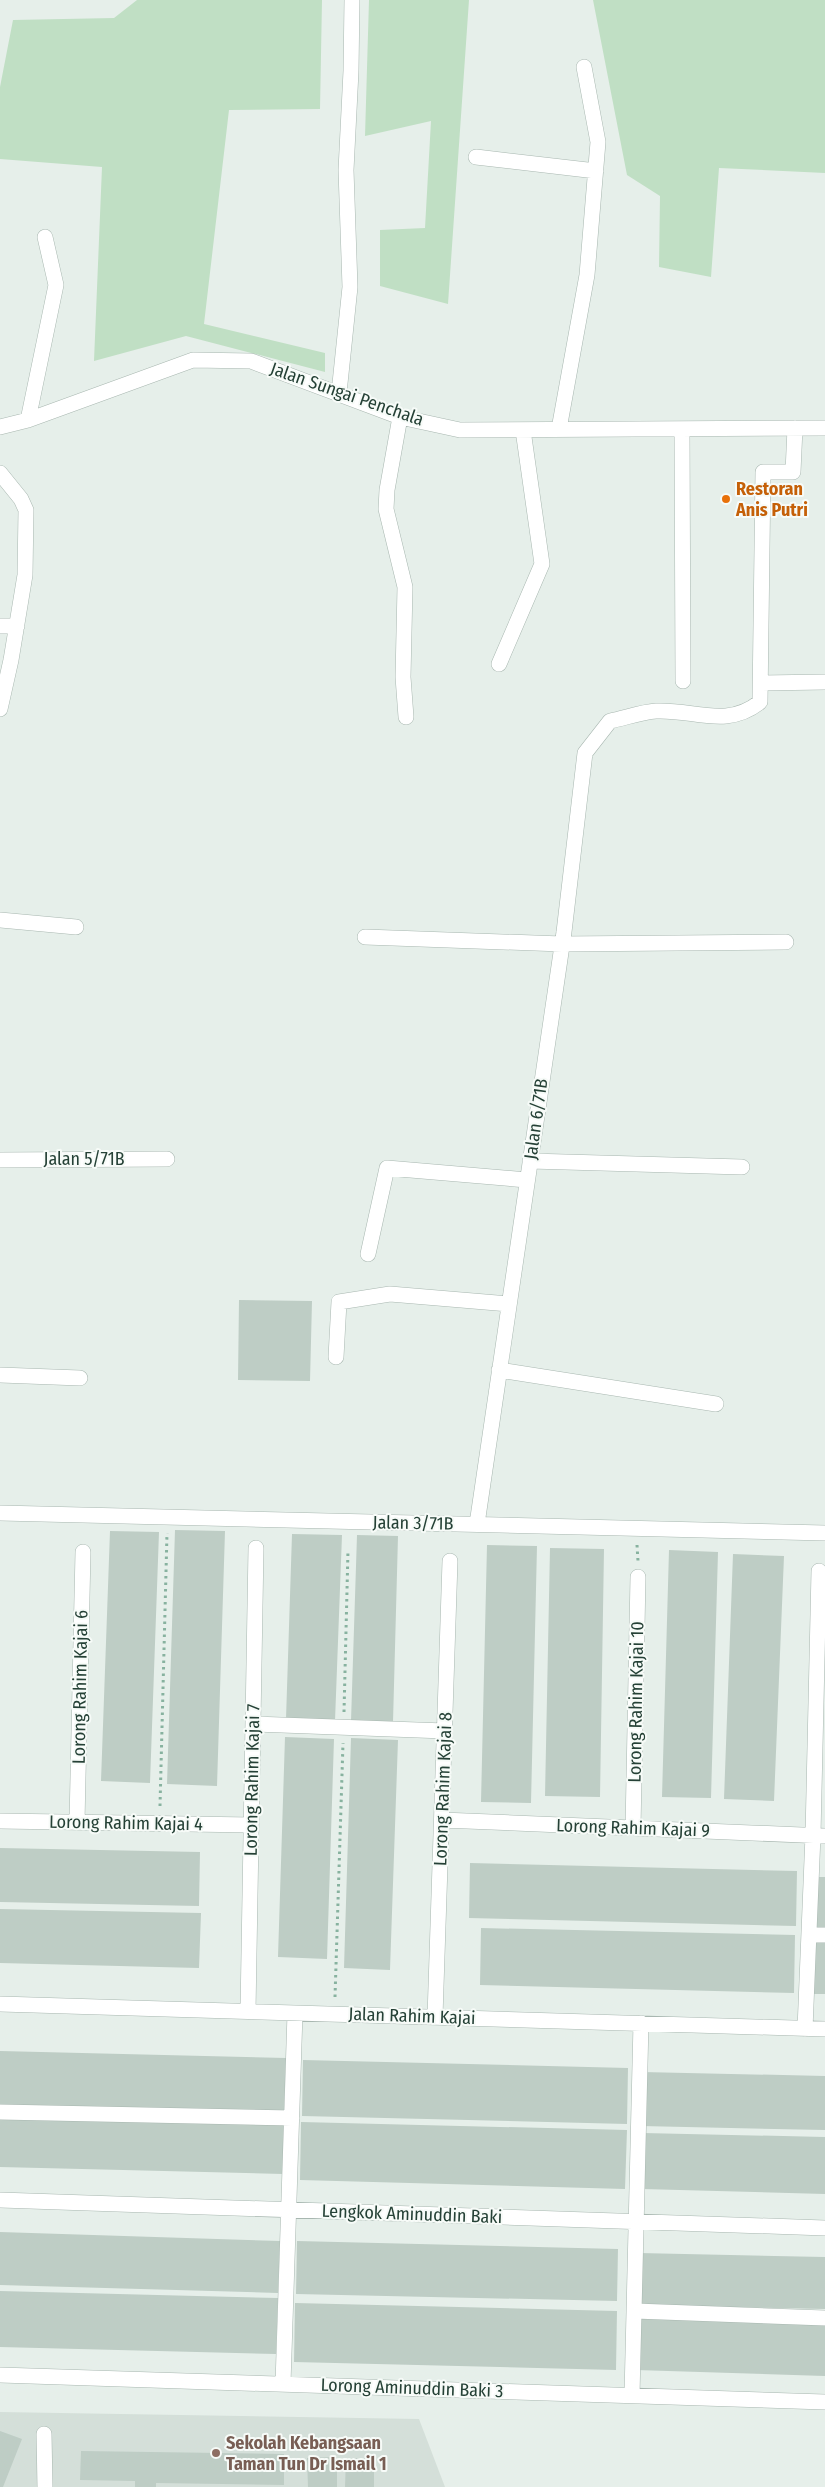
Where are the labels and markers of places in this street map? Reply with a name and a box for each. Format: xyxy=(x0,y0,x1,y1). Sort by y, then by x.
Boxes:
place label: Restoran Anis Putri xyxy=(735,478,808,521)
marker: Restoran Anis Putri xyxy=(720,493,732,505)
place label: Sekolah Kebangsaan Taman Tun Dr Ismail 1 xyxy=(226,2432,387,2475)
marker: Sekolah Kebangsaan Taman Tun Dr Ismail 1 xyxy=(210,2447,222,2459)

